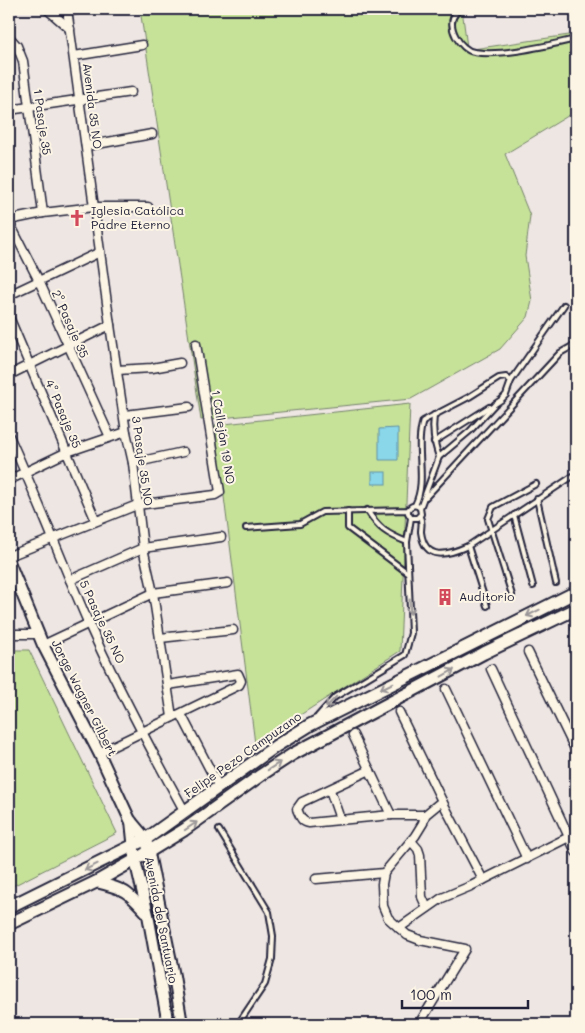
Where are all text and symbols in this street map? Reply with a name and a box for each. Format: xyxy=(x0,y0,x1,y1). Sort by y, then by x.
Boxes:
street label: Avenida 35 NO xyxy=(80,62,106,150)
street label: 1 Pasaje 35 xyxy=(30,88,56,156)
place label: Iglesia Católica Padre Eterno xyxy=(91,202,184,232)
church icon: Iglesia Católica Padre Eterno xyxy=(67,208,87,228)
street label: 2° Pasaje 35 xyxy=(49,287,93,360)
street label: 4° Pasaje 35 xyxy=(42,377,86,450)
street label: 1 Callejón 19 NO xyxy=(209,389,239,485)
street label: 3 Pasaje 35 NO xyxy=(129,415,157,507)
street label: 5 Pasaje 35 NO xyxy=(77,577,129,666)
building icon: Auditorio xyxy=(435,587,455,607)
place label: Auditorio xyxy=(459,588,514,604)
one-way arrow xyxy=(405,599,414,615)
one-way arrow xyxy=(525,609,540,619)
street label: Jorge Wagner Gilbert xyxy=(49,637,121,759)
one-way arrow xyxy=(441,667,455,677)
one-way arrow xyxy=(380,681,395,691)
one-way arrow xyxy=(325,695,337,708)
street label: Felipe Pezo Campuzano xyxy=(181,708,304,801)
one-way arrow xyxy=(267,761,281,771)
one-way arrow xyxy=(184,821,198,831)
street label: Avenida del Santuario xyxy=(142,855,182,985)
one-way arrow xyxy=(83,862,98,872)
scale bar xyxy=(402,978,529,1010)
text: 100 m xyxy=(410,984,452,1004)

